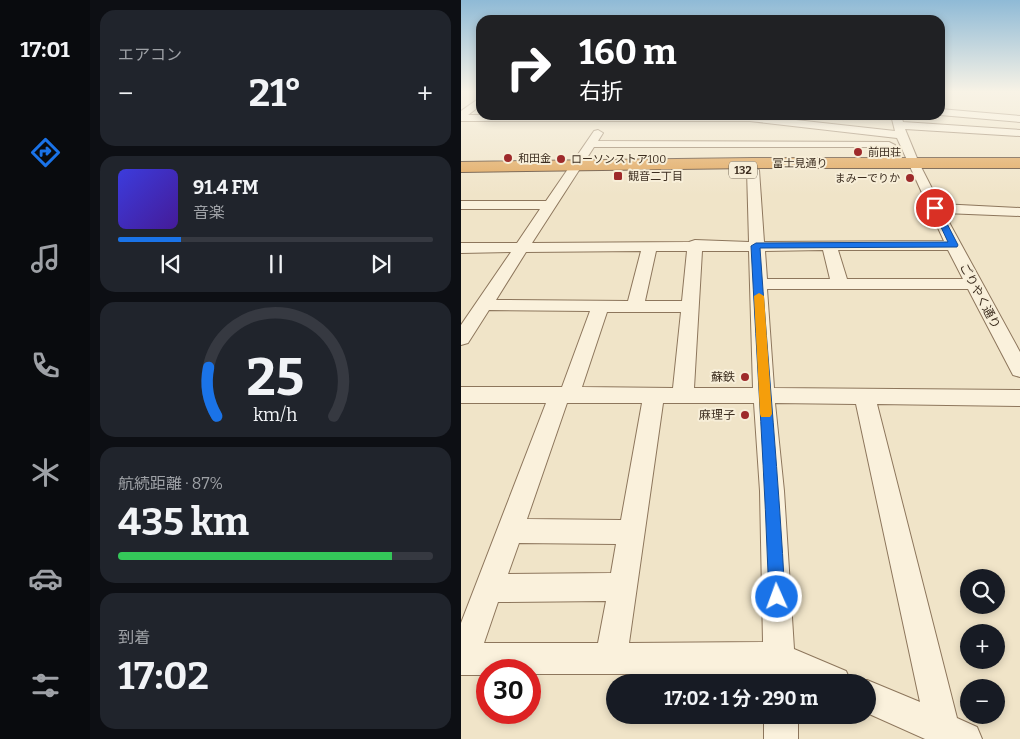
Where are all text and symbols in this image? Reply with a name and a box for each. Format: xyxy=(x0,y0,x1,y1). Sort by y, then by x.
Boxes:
text: 160 m xyxy=(579,31,677,73)
icon: right xyxy=(496,35,561,100)
text: 17:01 xyxy=(20,36,70,63)
text: エアコン xyxy=(118,45,182,64)
text: 21° xyxy=(249,70,302,116)
text: − xyxy=(118,77,133,110)
text: + xyxy=(417,77,433,110)
text: 右折 xyxy=(579,78,623,105)
icon: directions xyxy=(28,135,63,170)
marker: 前田荘 xyxy=(852,146,864,158)
place label: 前田荘 xyxy=(868,146,901,159)
marker: 和田金 xyxy=(502,152,514,164)
place label: 和田金 xyxy=(518,152,551,165)
marker: ローソンストア100 xyxy=(555,153,567,165)
place label: ローソンストア100 xyxy=(571,153,666,166)
street label: 富士見通り xyxy=(773,157,828,170)
road number: 132 xyxy=(729,162,757,178)
marker: 観音二丁目 xyxy=(612,170,624,182)
place label: 観音二丁目 xyxy=(628,170,683,183)
place label: まみーでりか xyxy=(835,172,900,185)
marker: まみーでりか xyxy=(904,172,916,184)
text: 91.4 FM xyxy=(193,176,259,199)
pin xyxy=(914,187,956,229)
icon: arrive xyxy=(921,194,949,222)
text: 音楽 xyxy=(193,203,225,222)
icon: music xyxy=(28,241,63,276)
icon: previous xyxy=(157,250,185,278)
icon: pause xyxy=(262,250,290,278)
icon: next xyxy=(367,250,395,278)
street label: ごりやく通り xyxy=(957,261,1003,331)
text: 25 xyxy=(247,346,304,409)
icon: phone xyxy=(28,348,63,383)
place label: 蘇鉄 xyxy=(711,370,735,384)
marker: 蘇鉄 xyxy=(739,371,751,383)
text: km/h xyxy=(253,404,298,426)
place label: 麻理子 xyxy=(699,408,735,422)
marker: 麻理子 xyxy=(739,409,751,421)
icon: climate xyxy=(28,455,63,490)
text: 航続距離 · 87% xyxy=(118,474,223,493)
text: 435 km xyxy=(118,499,249,545)
icon: car xyxy=(28,561,63,596)
map controls xyxy=(960,569,1005,724)
button: search xyxy=(960,569,1005,614)
position arrow xyxy=(750,570,802,622)
button: + xyxy=(960,624,1005,669)
text: 到着 xyxy=(118,628,150,647)
text: 17:02 xyxy=(118,653,209,699)
speed limit sign: 30 xyxy=(476,659,541,724)
icon: filters xyxy=(28,668,63,703)
button: − xyxy=(960,679,1005,724)
text: 17:02 · 1 分 · 290 m xyxy=(664,687,818,710)

